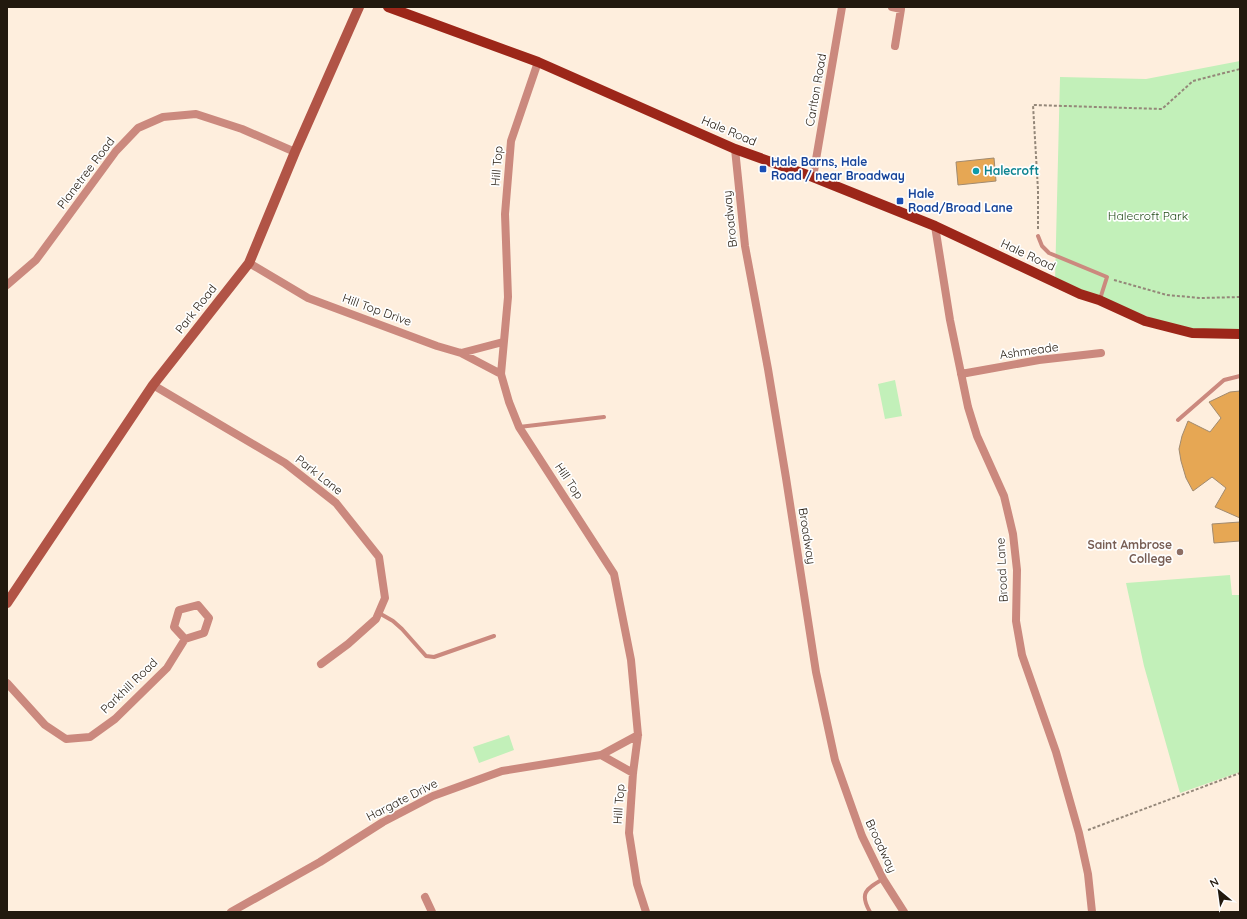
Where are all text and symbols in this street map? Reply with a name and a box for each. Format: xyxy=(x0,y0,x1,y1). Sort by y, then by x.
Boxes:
street label: Carlton Road xyxy=(802,52,829,128)
street label: Hale Road xyxy=(699,112,759,149)
street label: Planetree Road xyxy=(54,134,117,212)
street label: Hill Top xyxy=(487,145,506,187)
place label: Hale Barns, Hale Road / near Broadway xyxy=(771,154,905,183)
place label: Halecroft xyxy=(984,163,1039,178)
marker: Hale Barns, Hale Road / near Broadway xyxy=(758,164,768,174)
marker: Halecroft xyxy=(971,166,981,176)
place label: Hale Road/Broad Lane xyxy=(908,186,1013,215)
street label: Broadway xyxy=(719,190,740,248)
marker: Hale Road/Broad Lane xyxy=(895,196,905,206)
park label: Halecroft Park xyxy=(1108,208,1188,223)
street label: Hale Road xyxy=(999,235,1058,274)
street label: Park Road xyxy=(172,281,220,336)
street label: Hill Top Drive xyxy=(341,290,414,329)
street label: Ashmeade xyxy=(999,339,1060,362)
street label: Park Lane xyxy=(293,451,346,498)
street label: Hill Top xyxy=(552,460,587,502)
street label: Broadway xyxy=(796,507,819,565)
street label: Broad Lane xyxy=(992,537,1011,603)
place label: Saint Ambrose College xyxy=(1087,537,1172,566)
marker: Saint Ambrose College xyxy=(1175,547,1185,557)
street label: Parkhill Road xyxy=(97,655,160,716)
street label: Hargate Drive xyxy=(364,775,440,824)
street label: Hill Top xyxy=(610,783,627,825)
street label: Broadway xyxy=(863,817,900,875)
north arrow xyxy=(1199,871,1239,911)
text: N xyxy=(1207,874,1221,890)

